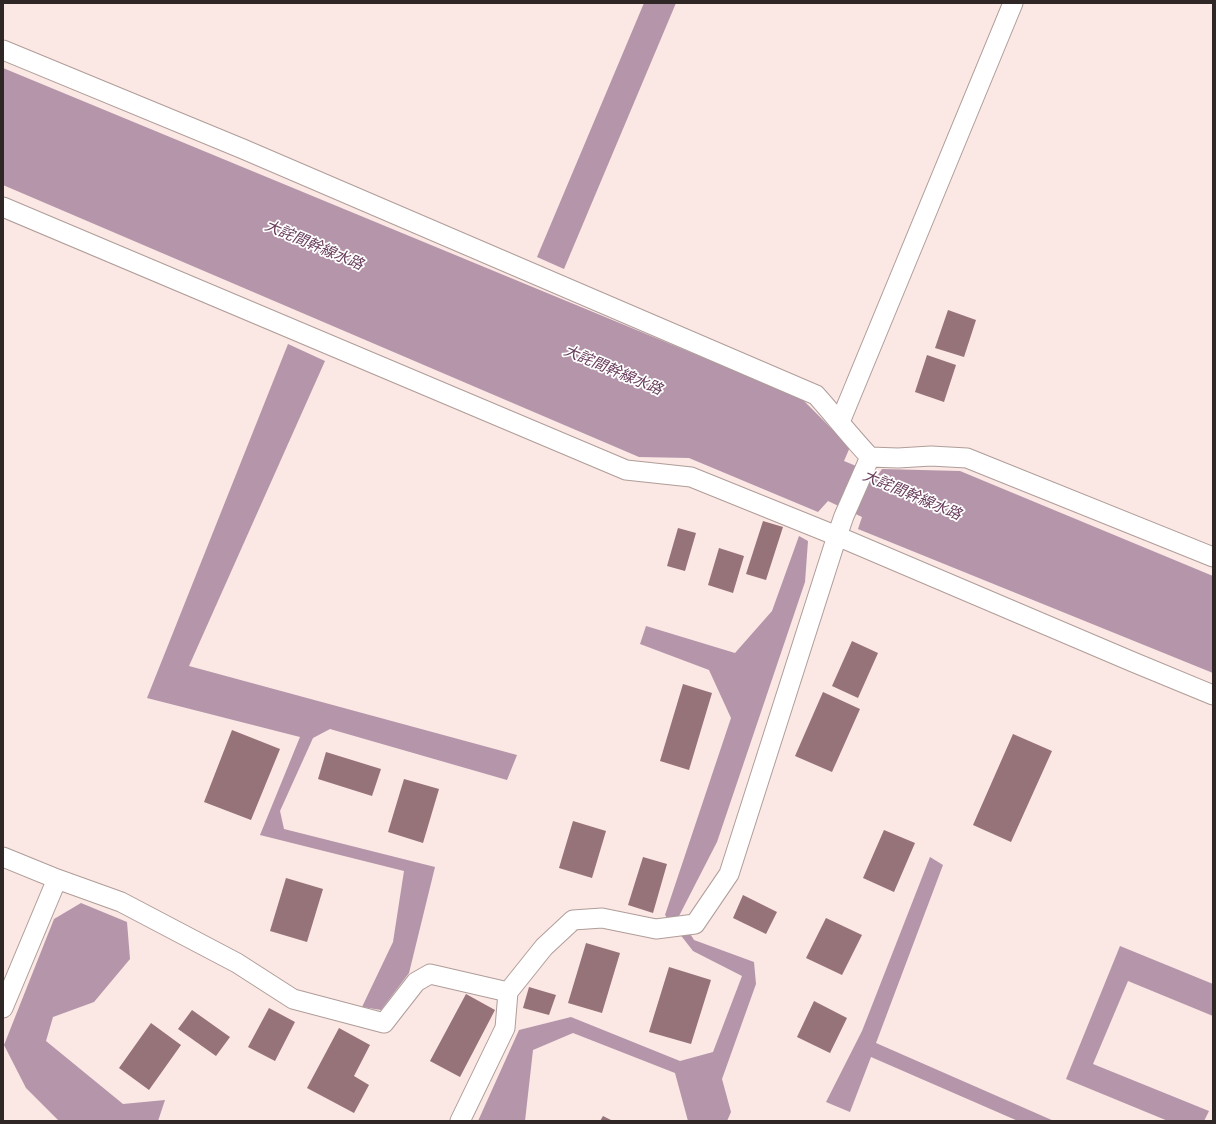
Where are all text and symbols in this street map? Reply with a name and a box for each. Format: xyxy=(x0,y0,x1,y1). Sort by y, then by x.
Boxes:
water label: 大詫間幹線水路 xyxy=(262,216,366,274)
water label: 大詫間幹線水路 xyxy=(561,341,665,399)
water label: 大詫間幹線水路 xyxy=(860,466,964,524)

